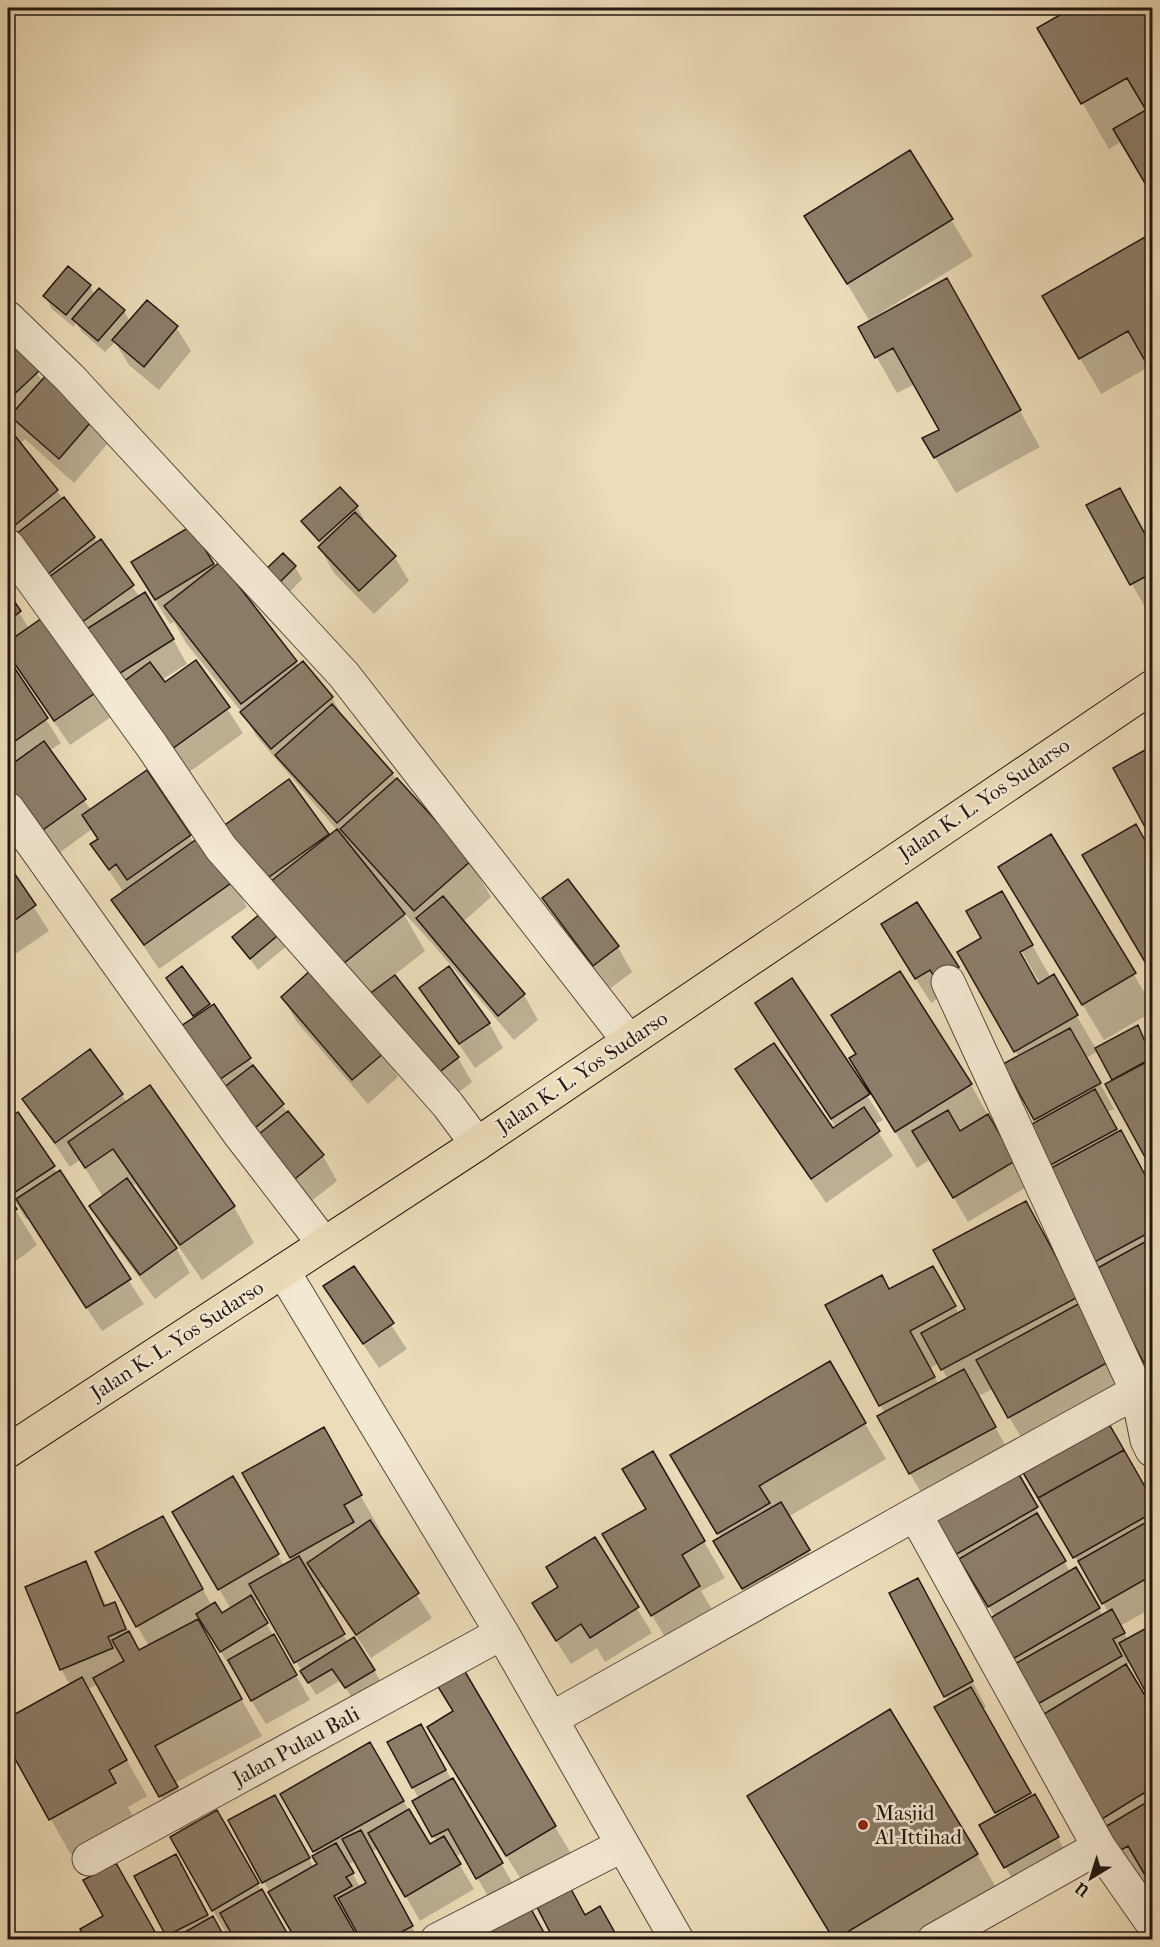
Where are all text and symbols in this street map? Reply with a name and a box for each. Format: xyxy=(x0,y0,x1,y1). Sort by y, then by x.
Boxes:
street label: Jalan K. L. Yos Sudarso xyxy=(892,733,1074,866)
street label: Jalan K. L. Yos Sudarso xyxy=(490,1006,672,1139)
street label: Jalan K. L. Yos Sudarso xyxy=(84,1275,268,1406)
street label: Jalan Pulau Bali xyxy=(227,1701,364,1792)
place label: Masjid Al-Ittihad xyxy=(874,1801,962,1849)
marker: Masjid Al-Ittihad xyxy=(856,1818,870,1832)
north arrow xyxy=(1061,1848,1121,1908)
text: U xyxy=(1071,1878,1094,1901)

